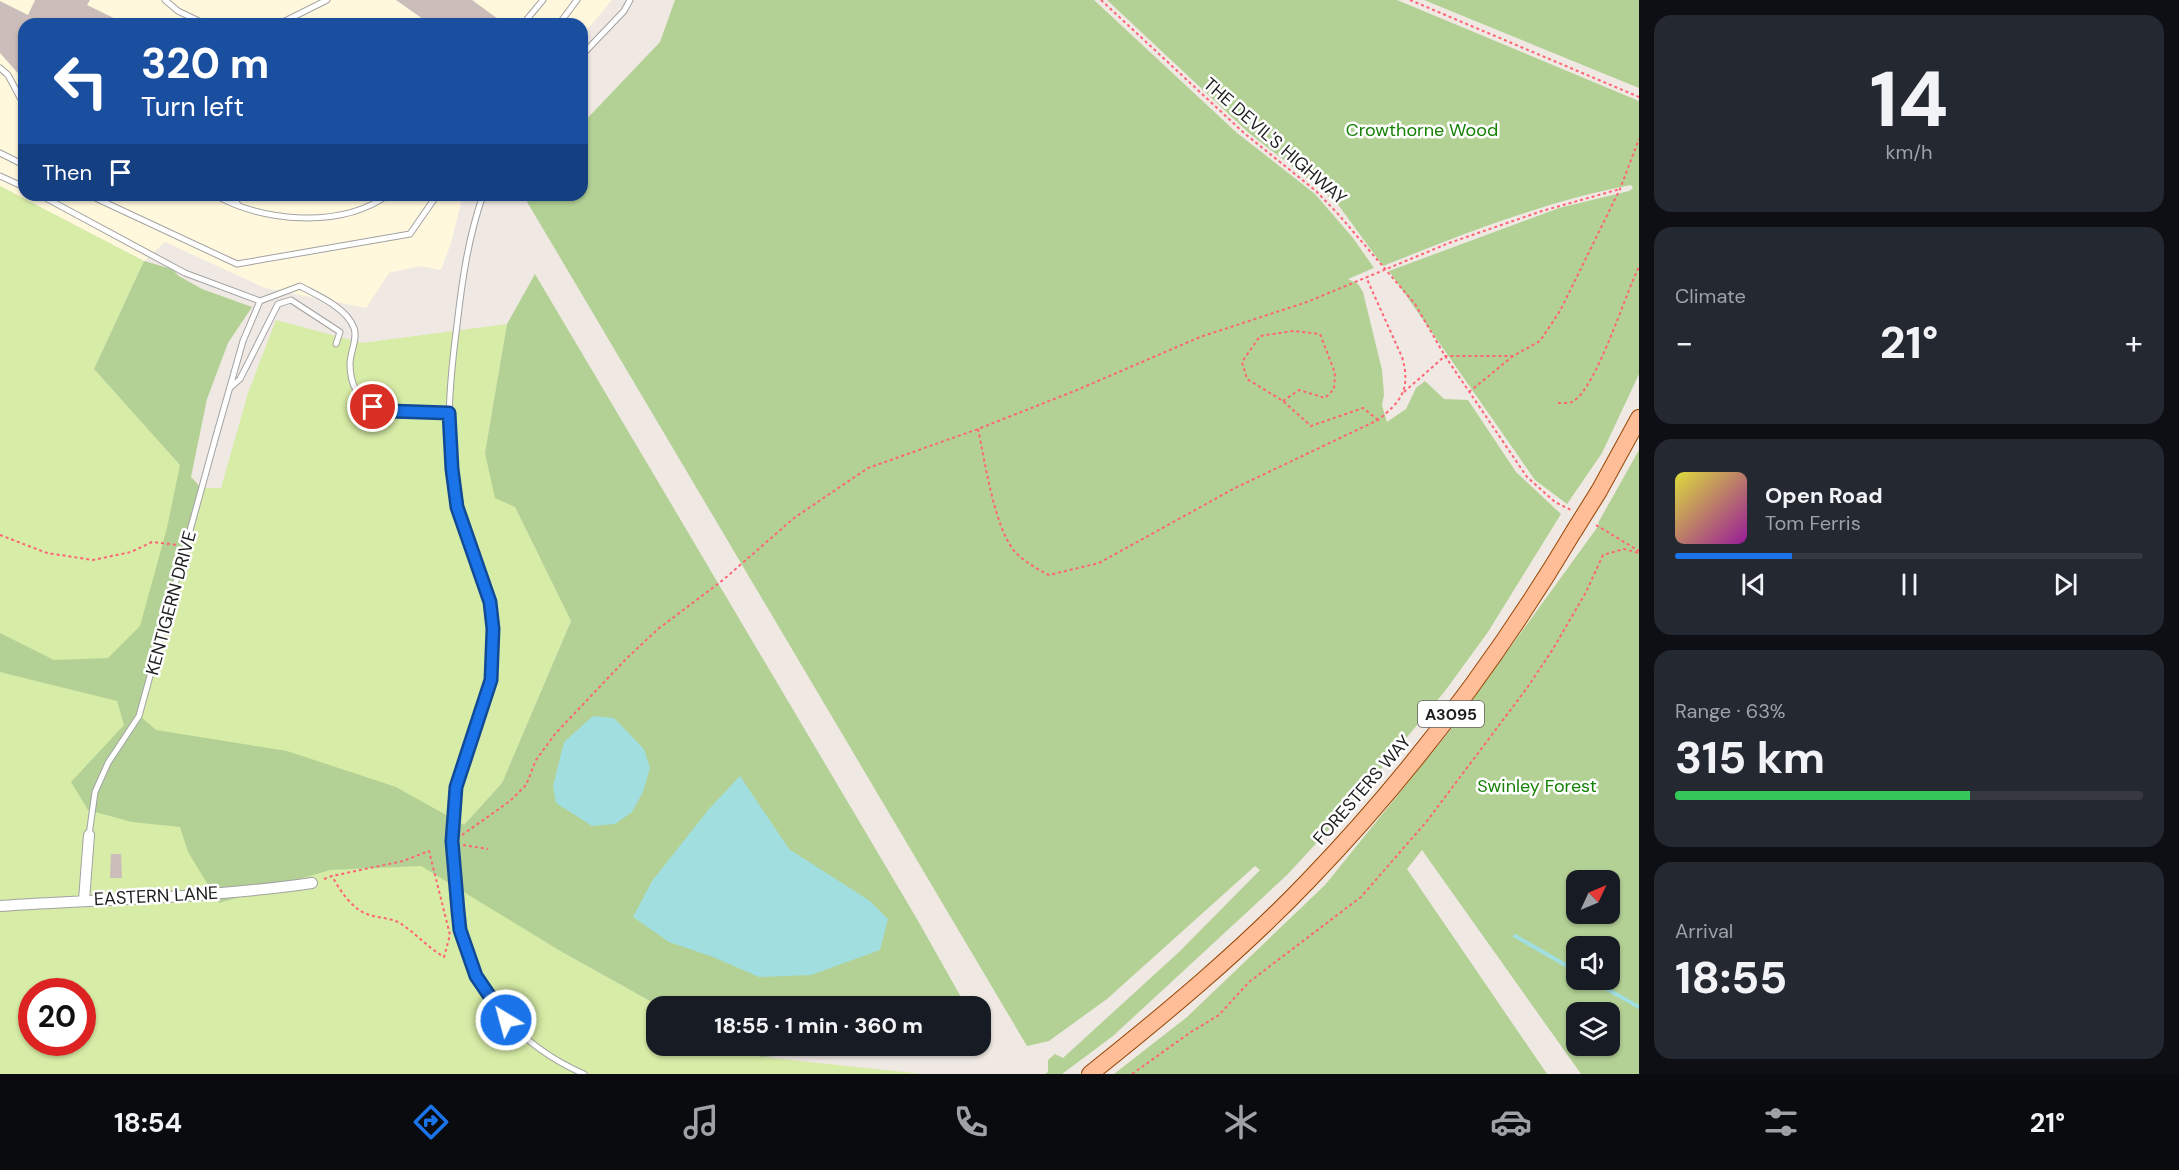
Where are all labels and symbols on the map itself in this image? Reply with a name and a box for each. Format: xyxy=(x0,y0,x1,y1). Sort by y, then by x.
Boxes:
street label: THE DEVIL'S HIGHWAY xyxy=(1198,72,1352,210)
park label: Crowthorne Wood xyxy=(1346,118,1498,142)
pin xyxy=(347,381,398,432)
street label: KENTIGERN DRIVE xyxy=(140,528,202,678)
road number: A3095 xyxy=(1418,701,1484,727)
street label: FORESTERS WAY xyxy=(1308,730,1417,850)
park label: Swinley Forest xyxy=(1477,774,1597,798)
north arrow xyxy=(1566,870,1620,924)
street label: EASTERN LANE xyxy=(93,881,219,911)
speed limit sign: 20 xyxy=(18,978,96,1056)
position arrow xyxy=(474,988,538,1052)

